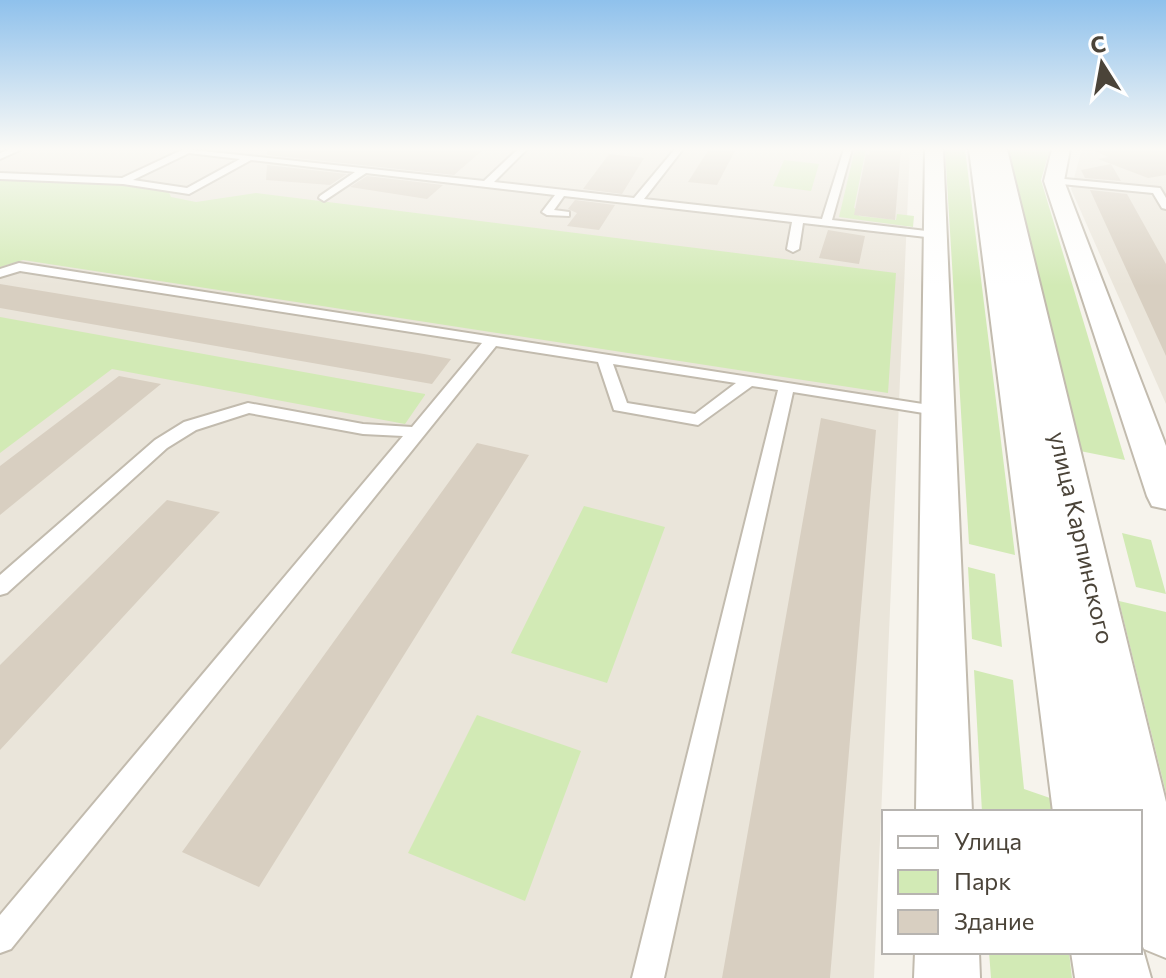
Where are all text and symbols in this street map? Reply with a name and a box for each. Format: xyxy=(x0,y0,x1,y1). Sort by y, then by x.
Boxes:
north arrow xyxy=(1062,24,1142,104)
text: С xyxy=(1088,29,1108,59)
street label: улица Карпинского xyxy=(1044,429,1121,647)
legend xyxy=(882,810,1142,954)
text: Улица xyxy=(954,826,1022,855)
text: Парк xyxy=(954,866,1011,895)
text: Здание xyxy=(954,906,1034,935)

